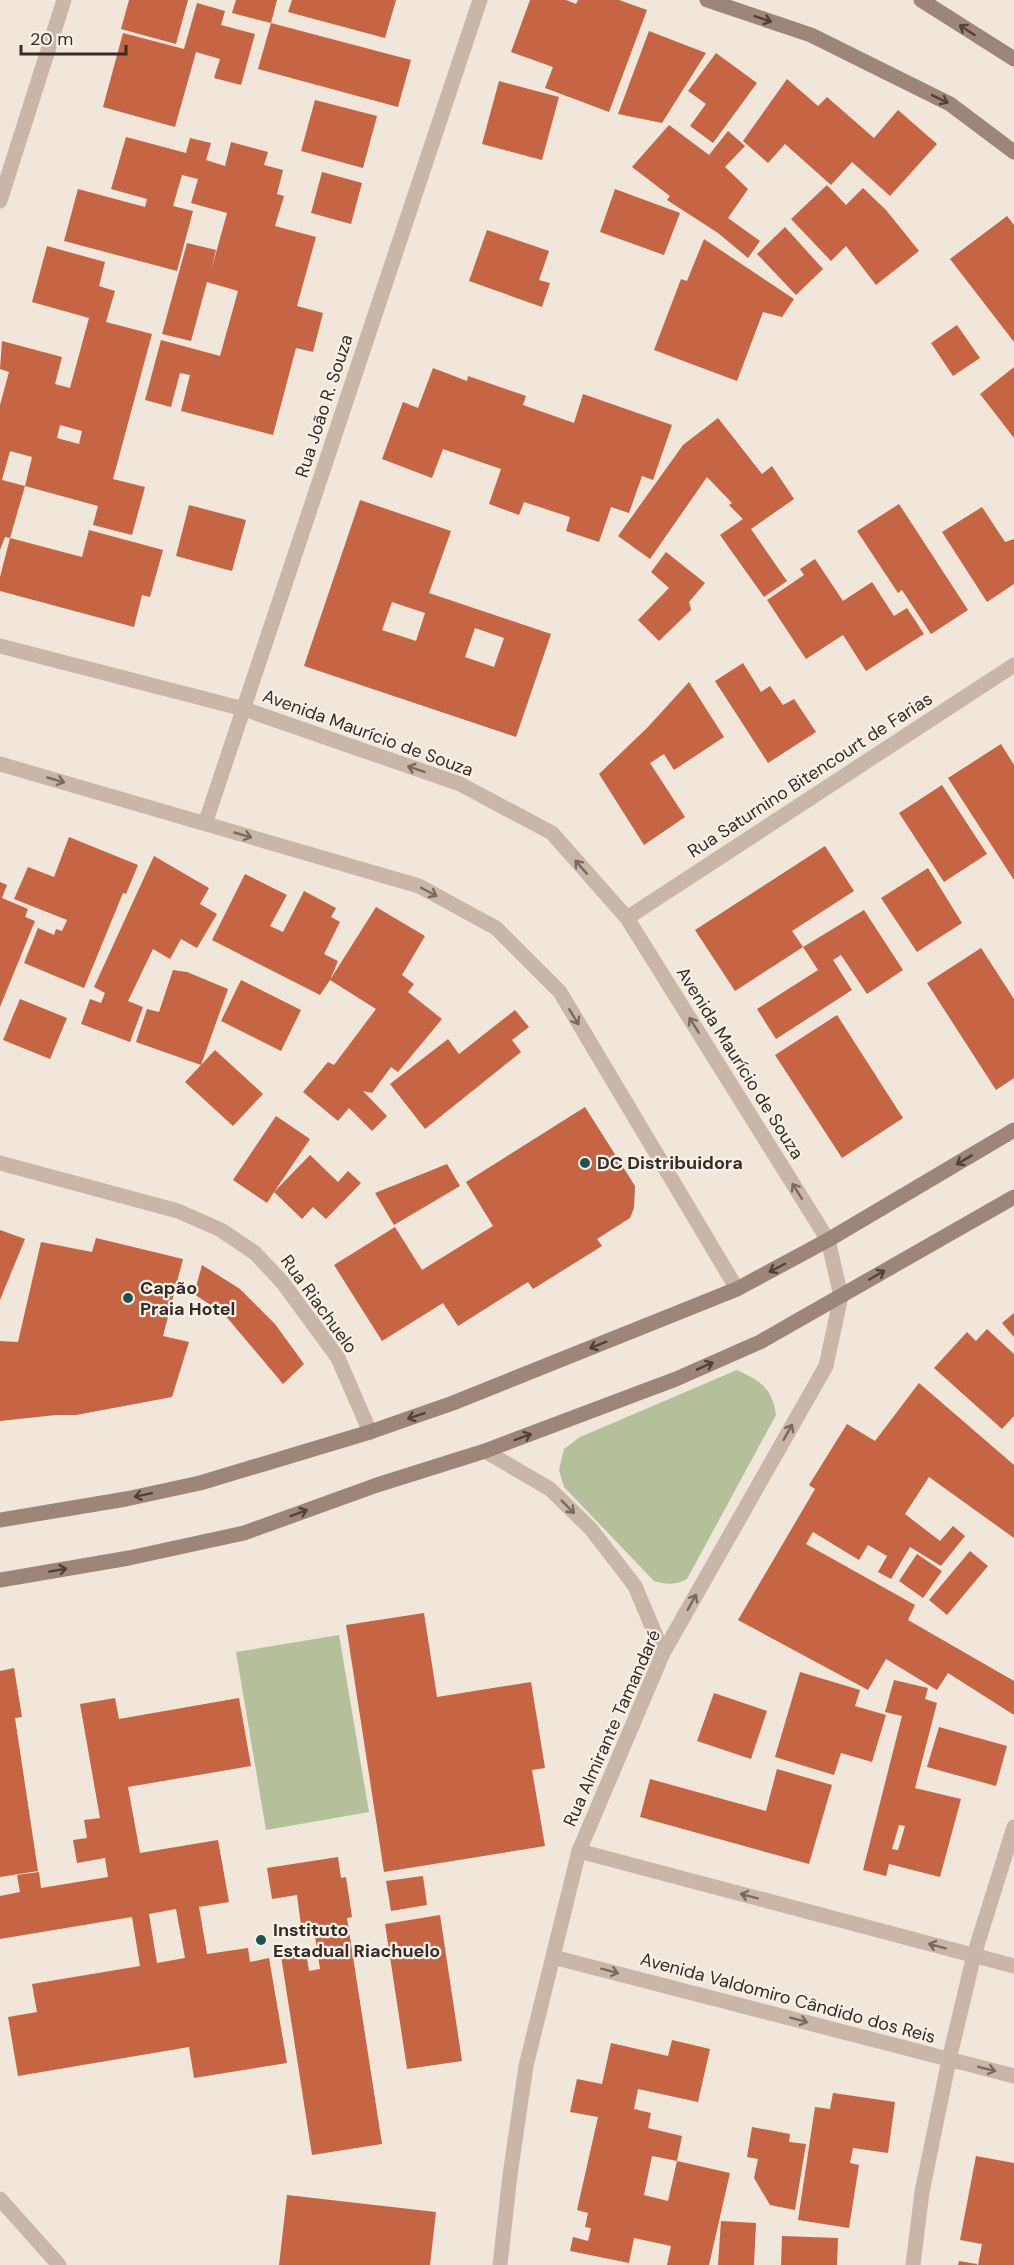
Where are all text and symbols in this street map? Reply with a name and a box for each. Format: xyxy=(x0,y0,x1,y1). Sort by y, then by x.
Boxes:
one-way arrow xyxy=(753,14,772,25)
scale bar xyxy=(21,18,126,56)
one-way arrow xyxy=(959,23,976,36)
text: 20 m xyxy=(30,27,73,51)
one-way arrow xyxy=(931,93,949,105)
street label: Rua João R. Souza xyxy=(290,331,358,481)
street label: Avenida Maurício de Souza xyxy=(259,684,477,782)
street label: Rua Saturnino Bitencourt de Farias xyxy=(683,687,937,863)
one-way arrow xyxy=(407,762,426,773)
one-way arrow xyxy=(46,775,65,786)
one-way arrow xyxy=(233,830,252,841)
one-way arrow xyxy=(574,860,588,875)
one-way arrow xyxy=(420,887,438,898)
street label: Avenida Maurício de Souza xyxy=(671,962,809,1164)
one-way arrow xyxy=(569,1008,581,1025)
one-way arrow xyxy=(687,1017,699,1034)
place label: DC Distribuidora xyxy=(597,1151,743,1175)
one-way arrow xyxy=(956,1154,973,1166)
marker: DC Distribuidora xyxy=(578,1156,592,1170)
one-way arrow xyxy=(791,1183,803,1200)
street label: Rua Riachuelo xyxy=(275,1250,363,1358)
one-way arrow xyxy=(768,1263,786,1274)
one-way arrow xyxy=(868,1269,885,1281)
place label: Capão Praia Hotel xyxy=(140,1276,235,1321)
marker: Capão Praia Hotel xyxy=(121,1291,135,1305)
one-way arrow xyxy=(589,1340,608,1351)
one-way arrow xyxy=(695,1360,713,1371)
one-way arrow xyxy=(407,1411,426,1422)
one-way arrow xyxy=(783,1424,794,1442)
one-way arrow xyxy=(513,1430,532,1441)
one-way arrow xyxy=(133,1490,152,1502)
one-way arrow xyxy=(561,1499,576,1514)
one-way arrow xyxy=(289,1506,308,1517)
one-way arrow xyxy=(47,1564,67,1575)
one-way arrow xyxy=(686,1594,698,1611)
street label: Rua Almirante Tamandaré xyxy=(558,1626,666,1830)
one-way arrow xyxy=(739,1889,758,1901)
place label: Instituto Estadual Riachuelo xyxy=(273,1918,440,1963)
marker: Instituto Estadual Riachuelo xyxy=(254,1933,268,1947)
one-way arrow xyxy=(928,1939,947,1951)
street label: Avenida Valdomiro Cândido dos Reis xyxy=(638,1947,938,2049)
one-way arrow xyxy=(600,1966,619,1978)
one-way arrow xyxy=(789,2015,808,2027)
one-way arrow xyxy=(978,2064,997,2076)

